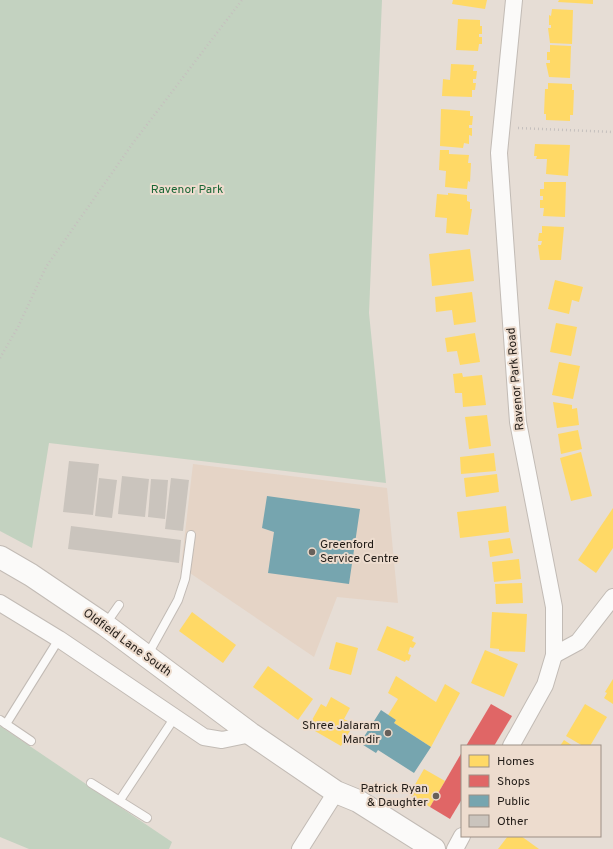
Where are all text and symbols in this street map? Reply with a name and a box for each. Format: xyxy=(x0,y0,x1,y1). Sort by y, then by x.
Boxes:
park label: Ravenor Park xyxy=(151,182,223,198)
street label: Ravenor Park Road xyxy=(504,327,528,431)
place label: Greenford Service Centre xyxy=(320,537,399,567)
marker: Greenford Service Centre xyxy=(307,547,317,557)
street label: Oldfield Lane South xyxy=(80,605,174,681)
place label: Shree Jalaram Mandir xyxy=(302,718,380,748)
marker: Shree Jalaram Mandir xyxy=(383,728,393,738)
legend xyxy=(461,745,601,837)
text: Homes xyxy=(497,754,534,770)
text: Shops xyxy=(497,774,530,790)
place label: Patrick Ryan & Daughter xyxy=(361,781,428,811)
marker: Patrick Ryan & Daughter xyxy=(431,791,441,801)
text: Public xyxy=(497,794,530,810)
text: Other xyxy=(497,814,529,830)

